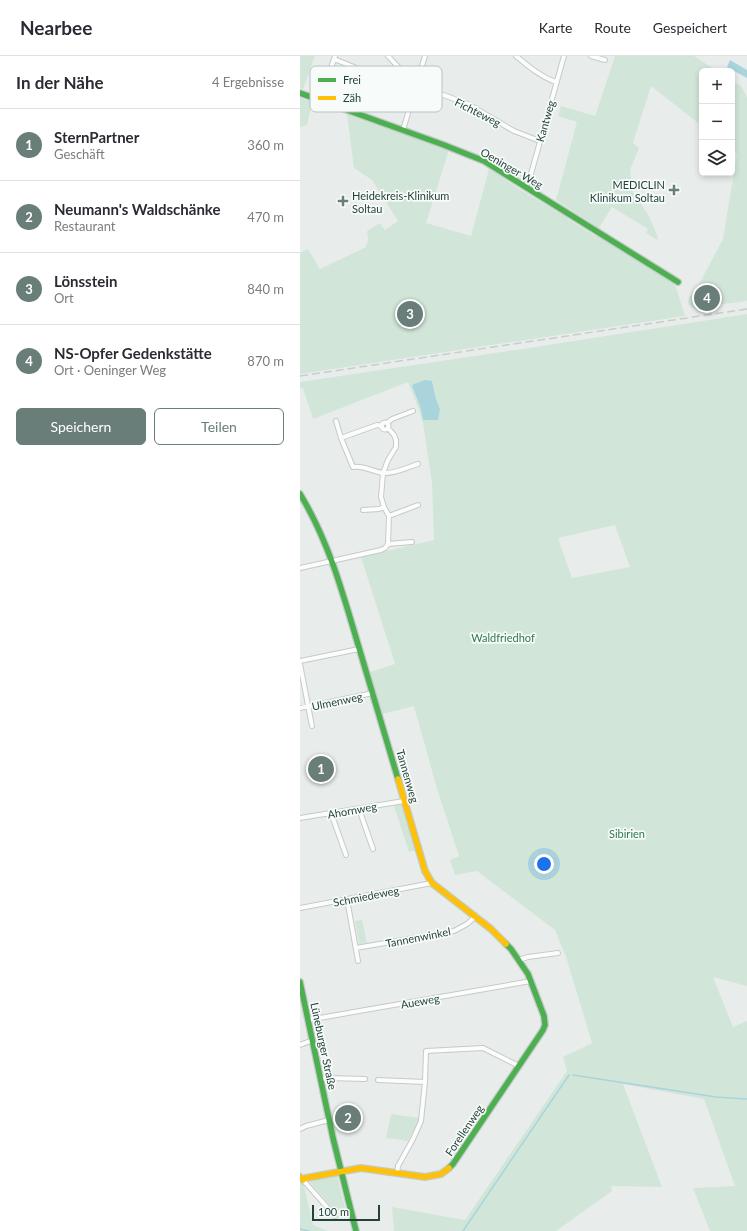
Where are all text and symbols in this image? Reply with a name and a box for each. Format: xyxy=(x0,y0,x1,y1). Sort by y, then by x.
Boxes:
text: Nearbee xyxy=(20,16,92,39)
text: Karte xyxy=(539,19,572,36)
text: Route xyxy=(594,19,631,36)
text: Gespeichert xyxy=(653,19,727,36)
legend xyxy=(310,66,442,112)
map controls xyxy=(699,68,735,176)
button: + xyxy=(699,68,735,104)
text: In der Nähe xyxy=(16,72,104,93)
text: Frei xyxy=(343,73,361,86)
text: 4 Ergebnisse xyxy=(212,74,284,90)
text: Zäh xyxy=(343,91,361,104)
street label: Fichteweg xyxy=(453,95,503,129)
street label: Kantweg xyxy=(533,98,557,143)
button: − xyxy=(699,104,735,140)
text: SternPartner xyxy=(54,128,139,146)
text: 1 xyxy=(25,137,33,153)
text: 360 m xyxy=(247,137,284,153)
button: layers xyxy=(699,140,735,176)
street label: Oeninger Weg xyxy=(479,145,546,191)
text: Geschäft xyxy=(54,146,105,162)
place label: MEDICLIN Klinikum Soltau xyxy=(590,178,665,204)
marker: MEDICLIN Klinikum Soltau xyxy=(668,184,680,196)
place label: Heidekreis-Klinikum Soltau xyxy=(352,189,449,215)
marker: Heidekreis-Klinikum Soltau xyxy=(337,195,349,207)
text: Neumann's Waldschänke xyxy=(54,200,220,218)
text: 2 xyxy=(25,209,33,225)
text: 470 m xyxy=(247,209,284,225)
text: Restaurant xyxy=(54,218,116,234)
text: Lönsstein xyxy=(54,272,117,290)
text: 3 xyxy=(25,281,33,297)
text: 840 m xyxy=(247,281,284,297)
pin: 4 xyxy=(694,283,720,313)
text: Ort xyxy=(54,290,74,306)
pin: 3 xyxy=(397,299,423,329)
text: NS-Opfer Gedenkstätte xyxy=(54,344,212,362)
text: 4 xyxy=(25,353,33,369)
text: 870 m xyxy=(247,353,284,369)
text: Ort · Oeninger Weg xyxy=(54,362,166,378)
button: Speichern xyxy=(16,408,146,445)
button: Teilen xyxy=(154,408,284,445)
park label: Waldfriedhof xyxy=(471,631,535,644)
street label: Ulmenweg xyxy=(310,689,364,713)
street label: Tannenweg xyxy=(394,748,422,804)
pin: 1 xyxy=(308,754,334,784)
street label: Ahornweg xyxy=(326,799,378,821)
park label: Sibirien xyxy=(609,827,645,840)
your location xyxy=(534,854,554,874)
street label: Schmiedeweg xyxy=(332,883,400,909)
street label: Tannenwinkel xyxy=(384,924,452,950)
street label: Aueweg xyxy=(400,991,441,1011)
street label: Lüneburger Straße xyxy=(308,1001,340,1091)
street label: Forellenweg xyxy=(442,1102,486,1158)
pin: 2 xyxy=(335,1103,361,1133)
scale bar xyxy=(312,1203,380,1222)
text: 100 m xyxy=(318,1205,349,1218)

